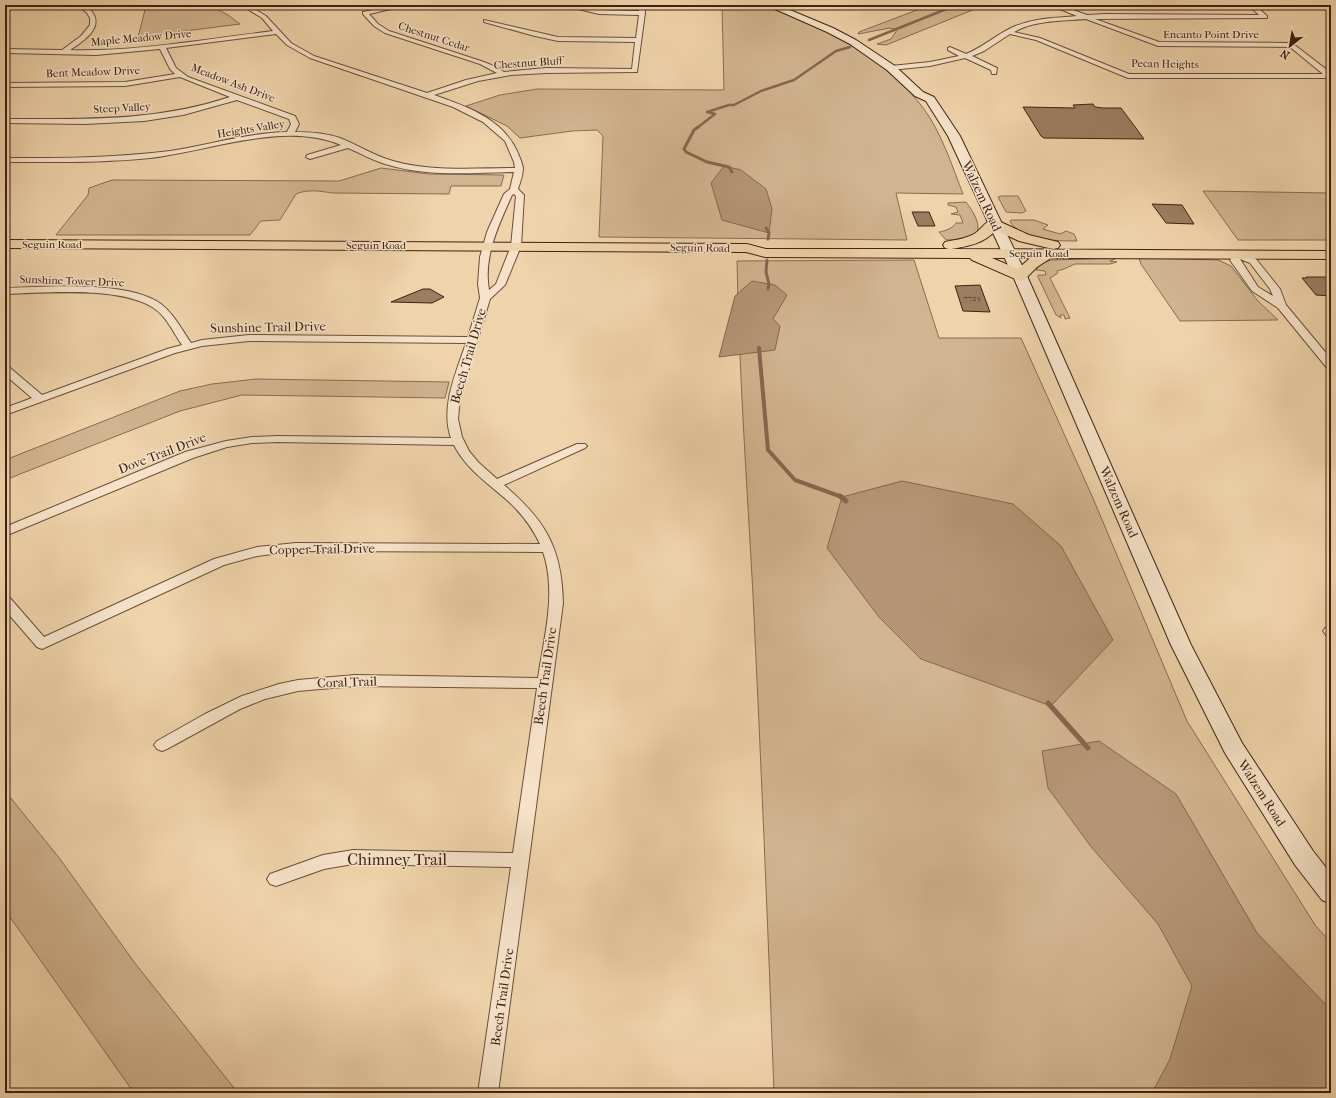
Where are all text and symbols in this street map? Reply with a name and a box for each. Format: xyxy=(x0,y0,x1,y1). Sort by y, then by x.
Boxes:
street label: Chestnut Cedar xyxy=(397,19,472,55)
north arrow xyxy=(1270,26,1310,66)
street label: Maple Meadow Drive xyxy=(90,27,192,49)
street label: Encanto Point Drive xyxy=(1163,28,1259,41)
text: N xyxy=(1278,46,1292,62)
street label: Chestnut Bluff xyxy=(493,54,565,72)
street label: Pecan Heights xyxy=(1131,57,1199,71)
street label: Meadow Ash Drive xyxy=(189,61,277,105)
street label: Bent Meadow Drive xyxy=(46,64,141,80)
street label: Steep Valley xyxy=(93,100,152,116)
street label: Heights Valley xyxy=(216,117,287,141)
street label: Walzem Road xyxy=(959,157,1005,235)
street label: Seguin Road xyxy=(22,238,83,251)
street label: Seguin Road xyxy=(346,239,407,252)
street label: Seguin Road xyxy=(670,241,731,255)
street label: Seguin Road xyxy=(1009,247,1070,260)
street label: Sunshine Tower Drive xyxy=(19,273,125,289)
house number: 7725 xyxy=(963,293,981,303)
street label: Beech Trail Drive xyxy=(447,306,489,405)
street label: Sunshine Trail Drive xyxy=(210,318,326,336)
street label: Dove Trail Drive xyxy=(116,429,209,477)
street label: Walzem Road xyxy=(1096,463,1142,541)
street label: Copper Trail Drive xyxy=(269,541,375,557)
street label: Beech Trail Drive xyxy=(531,626,559,726)
street label: Coral Trail xyxy=(317,673,378,691)
street label: Walzem Road xyxy=(1234,756,1290,830)
street label: Chimney Trail xyxy=(347,850,447,869)
street label: Beech Trail Drive xyxy=(488,947,516,1047)

